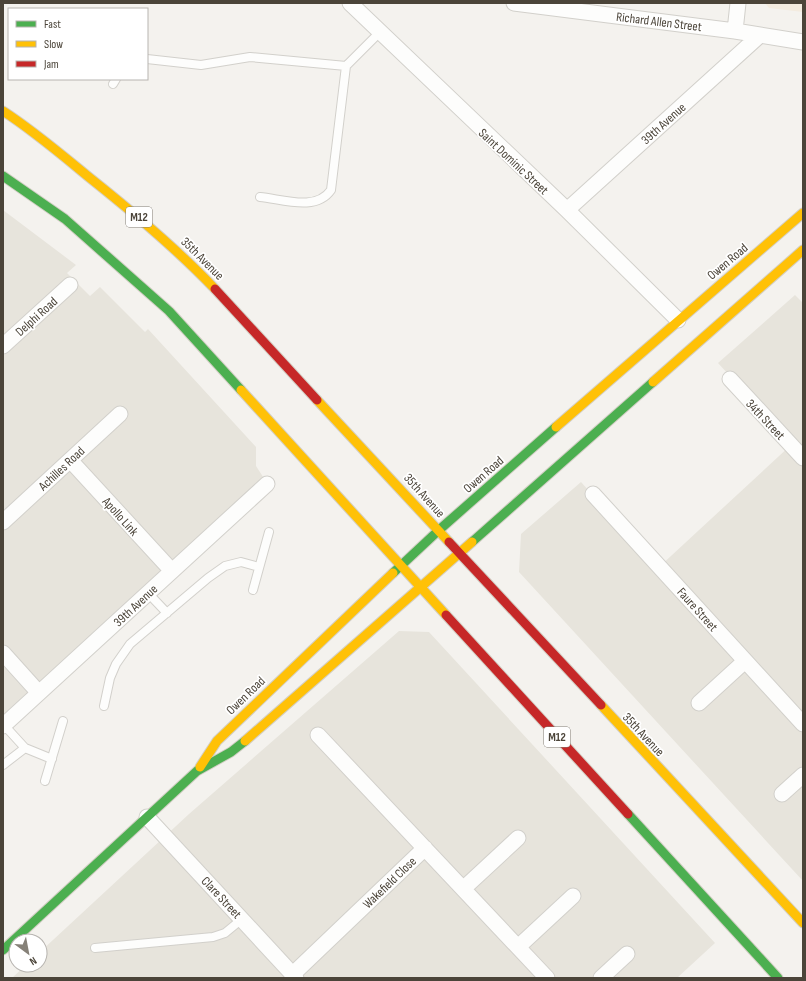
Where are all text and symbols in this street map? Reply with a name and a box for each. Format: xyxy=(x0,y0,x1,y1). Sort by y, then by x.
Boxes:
legend xyxy=(8,8,148,80)
street label: Richard Allen Street xyxy=(615,9,703,35)
text: Fast xyxy=(44,17,61,32)
text: Slow xyxy=(44,37,63,52)
text: Jam xyxy=(43,57,59,72)
street label: 39th Avenue xyxy=(638,100,689,148)
street label: Saint Dominic Street xyxy=(475,125,552,198)
road number: M12 xyxy=(126,207,152,227)
street label: 35th Avenue xyxy=(178,234,227,283)
street label: Owen Road xyxy=(704,240,751,283)
street label: Delphi Road xyxy=(12,294,61,340)
street label: 34th Street xyxy=(742,396,788,443)
street label: Achilles Road xyxy=(35,443,88,495)
street label: Owen Road xyxy=(460,453,507,497)
street label: 35th Avenue xyxy=(400,470,448,521)
street label: Apollo Link xyxy=(98,493,142,539)
street label: 39th Avenue xyxy=(110,581,161,630)
street label: Faure Street xyxy=(673,584,721,635)
street label: Owen Road xyxy=(223,673,269,718)
street label: 35th Avenue xyxy=(619,709,668,760)
road number: M12 xyxy=(544,727,570,747)
street label: Wakefield Close xyxy=(360,853,420,912)
street label: Clare Street xyxy=(198,873,245,922)
north arrow xyxy=(8,933,48,973)
text: N xyxy=(27,954,39,968)

